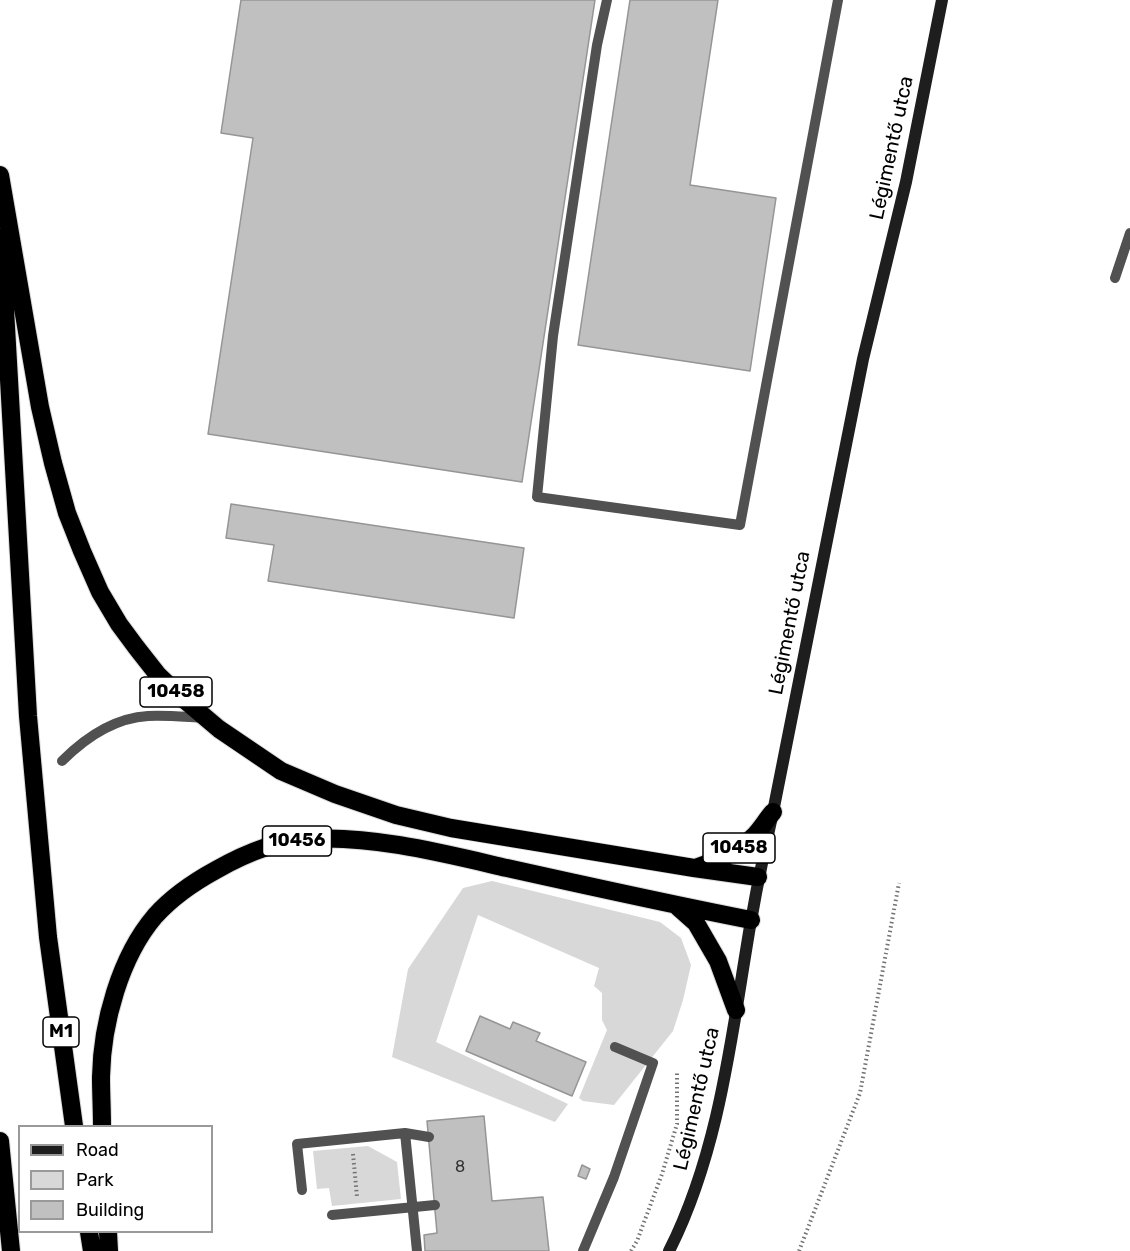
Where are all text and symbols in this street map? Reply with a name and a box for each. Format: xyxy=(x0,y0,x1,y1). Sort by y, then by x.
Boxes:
street label: Légimentő utca xyxy=(865,74,919,222)
street label: Légimentő utca xyxy=(764,549,816,697)
road number: 10458 xyxy=(140,677,212,707)
road number: 10456 xyxy=(262,826,332,856)
road number: 10458 xyxy=(703,833,775,863)
road number: M1 xyxy=(43,1017,79,1047)
street label: Légimentő utca xyxy=(669,1025,725,1173)
legend xyxy=(18,1125,213,1233)
text: Road xyxy=(76,1139,119,1161)
house number: 8 xyxy=(455,1157,465,1177)
text: Park xyxy=(76,1169,113,1191)
text: Building xyxy=(76,1199,144,1221)

